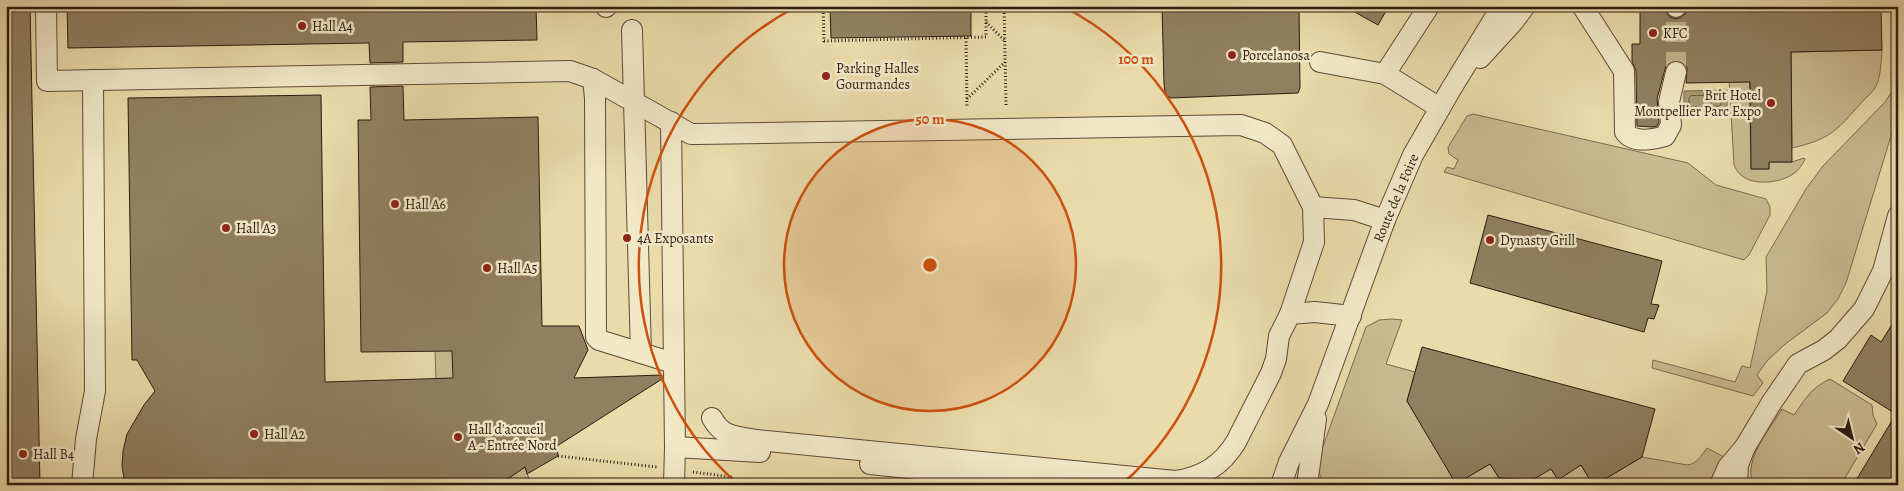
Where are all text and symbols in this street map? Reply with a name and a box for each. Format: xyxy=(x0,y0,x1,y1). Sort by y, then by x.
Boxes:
place label: Hall A4 xyxy=(312,17,353,36)
marker: Hall A4 xyxy=(296,20,308,32)
place label: KFC xyxy=(1663,24,1688,43)
marker: KFC xyxy=(1647,27,1659,39)
place label: Porcelanosa xyxy=(1242,46,1310,65)
text: 100 m xyxy=(1118,49,1154,69)
marker: Porcelanosa xyxy=(1226,49,1238,61)
place label: Parking Halles Gourmandes xyxy=(836,59,919,94)
marker: Parking Halles Gourmandes xyxy=(820,70,832,82)
place label: Brit Hotel Montpellier Parc Expo xyxy=(1634,86,1762,121)
marker: Brit Hotel Montpellier Parc Expo xyxy=(1765,97,1777,109)
text: 50 m xyxy=(915,109,945,129)
street label: Route de la Foire xyxy=(1369,151,1423,245)
place label: Hall A6 xyxy=(405,195,446,214)
marker: Hall A6 xyxy=(389,198,401,210)
place label: Hall A3 xyxy=(236,219,277,238)
marker: Hall A3 xyxy=(220,222,232,234)
place label: 4A Exposants xyxy=(637,229,714,248)
place label: Dynasty Grill xyxy=(1500,231,1575,250)
marker: 4A Exposants xyxy=(621,232,633,244)
marker: Dynasty Grill xyxy=(1484,234,1496,246)
centre of rings xyxy=(921,256,939,274)
place label: Hall A5 xyxy=(497,259,538,278)
marker: Hall A5 xyxy=(481,262,493,274)
north arrow xyxy=(1826,414,1876,464)
place label: Hall d'accueil A - Entrée Nord xyxy=(467,420,557,455)
place label: Hall A2 xyxy=(264,425,306,444)
marker: Hall A2 xyxy=(248,428,260,440)
marker: Hall d'accueil A - Entrée Nord xyxy=(452,431,464,443)
text: N xyxy=(1850,438,1869,459)
place label: Hall B4 xyxy=(33,445,74,464)
marker: Hall B4 xyxy=(17,448,29,460)

